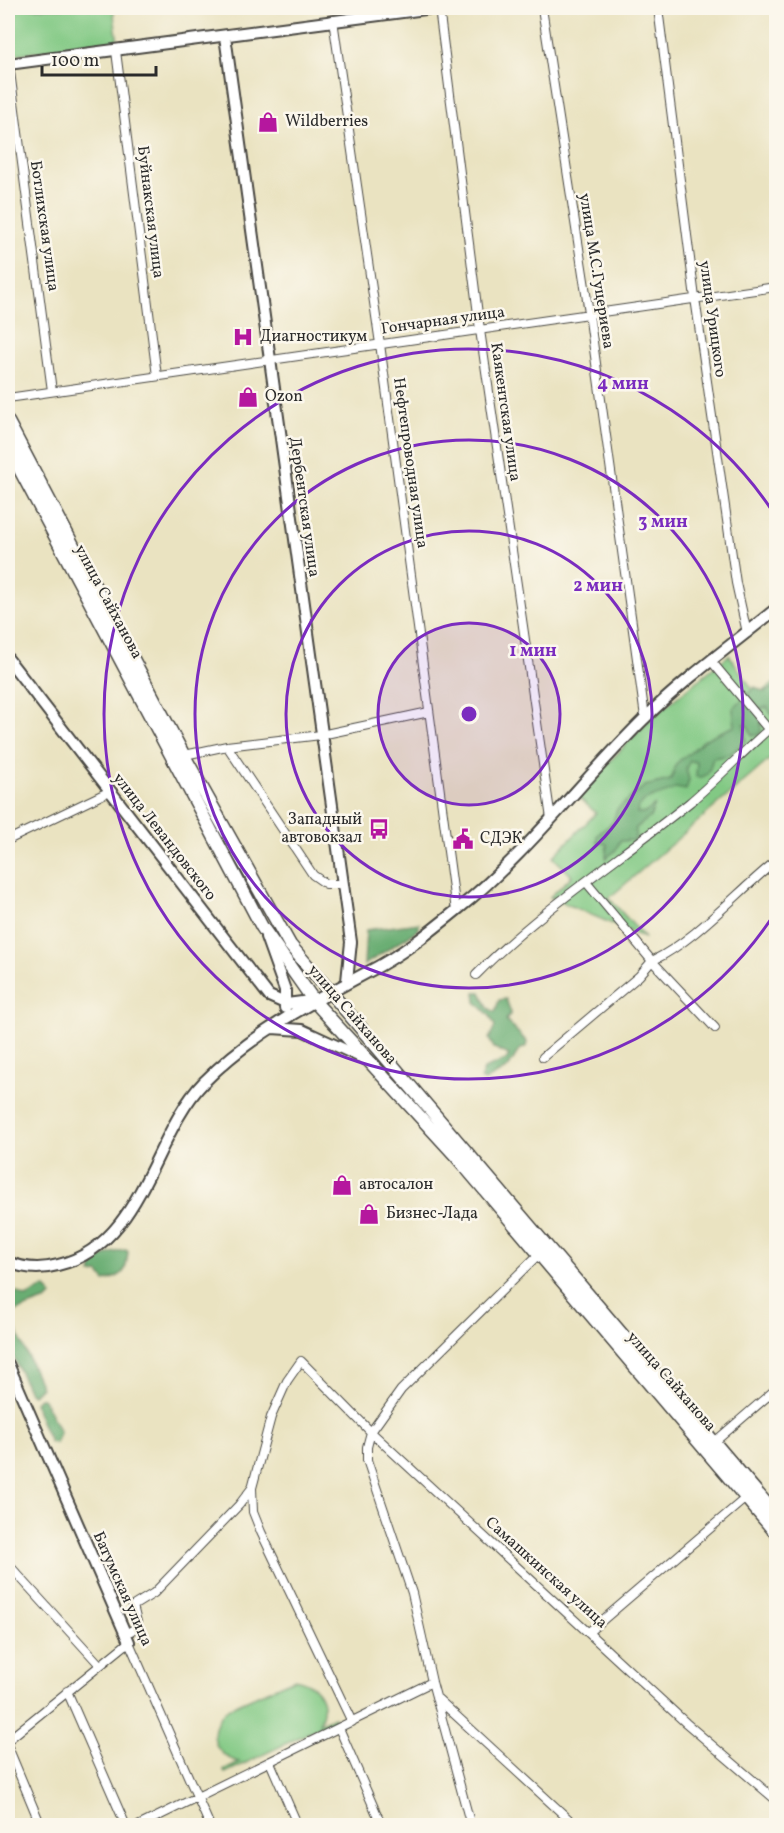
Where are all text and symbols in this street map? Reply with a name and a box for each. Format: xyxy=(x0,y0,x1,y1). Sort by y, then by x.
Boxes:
scale bar xyxy=(42,39,156,77)
text: 100 m xyxy=(51,49,100,74)
shop icon: Wildberries xyxy=(256,110,280,134)
place label: Wildberries xyxy=(285,111,368,133)
street label: Буйнакская улица xyxy=(131,144,169,280)
street label: Ботлихская улица xyxy=(24,159,64,293)
street label: улица М.С.Гуцериева xyxy=(573,192,619,350)
street label: улица Урицкого xyxy=(693,259,731,379)
street label: Гончарная улица xyxy=(380,301,506,341)
hospital icon: Диагностикум xyxy=(231,325,255,349)
place label: Диагностикум xyxy=(260,326,367,348)
street label: Каякентская улица xyxy=(484,341,526,483)
text: 4 мин xyxy=(597,372,649,397)
street label: Нефтепроводная улица xyxy=(387,376,433,550)
shop icon: Ozon xyxy=(236,385,260,409)
place label: Ozon xyxy=(265,386,303,408)
street label: Дербентская улица xyxy=(283,435,325,579)
text: 3 мин xyxy=(638,510,688,535)
street label: улица Сайханова xyxy=(69,541,147,663)
text: 2 мин xyxy=(573,574,623,599)
text: 1 мин xyxy=(509,639,557,664)
centre of rings xyxy=(459,704,479,724)
street label: улица Левандовского xyxy=(107,768,221,906)
place label: Западный автовокзал xyxy=(281,809,362,849)
bus stop icon: Западный автовокзал xyxy=(367,817,391,841)
public building icon: СДЭК xyxy=(451,827,475,851)
place label: СДЭК xyxy=(480,828,523,850)
street label: улица Сайханова xyxy=(302,960,402,1070)
shop icon: автосалон xyxy=(330,1173,354,1197)
place label: автосалон xyxy=(359,1174,433,1196)
shop icon: Бизнес-Лада xyxy=(357,1202,381,1226)
place label: Бизнес-Лада xyxy=(386,1203,478,1225)
street label: улица Сайханова xyxy=(621,1327,721,1437)
street label: Самашкинская улица xyxy=(480,1512,612,1634)
street label: Батумская улица xyxy=(87,1528,157,1650)

